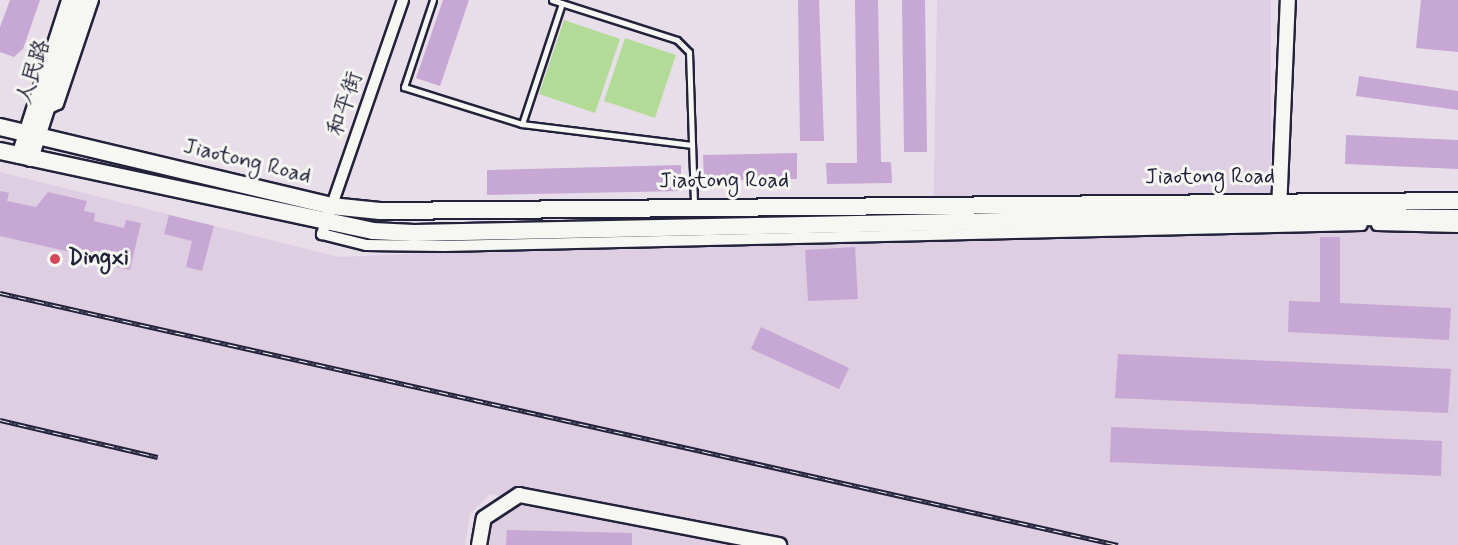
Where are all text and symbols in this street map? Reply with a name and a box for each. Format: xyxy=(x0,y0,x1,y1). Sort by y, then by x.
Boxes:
street label: 人民路 xyxy=(11,37,57,107)
street label: 和平街 xyxy=(323,69,369,139)
street label: Jiaotong Road xyxy=(181,133,313,191)
street label: Jiaotong Road xyxy=(1145,165,1275,191)
street label: Jiaotong Road xyxy=(659,169,789,195)
place label: Dingxi xyxy=(68,246,129,272)
marker: Dingxi xyxy=(46,250,64,268)

